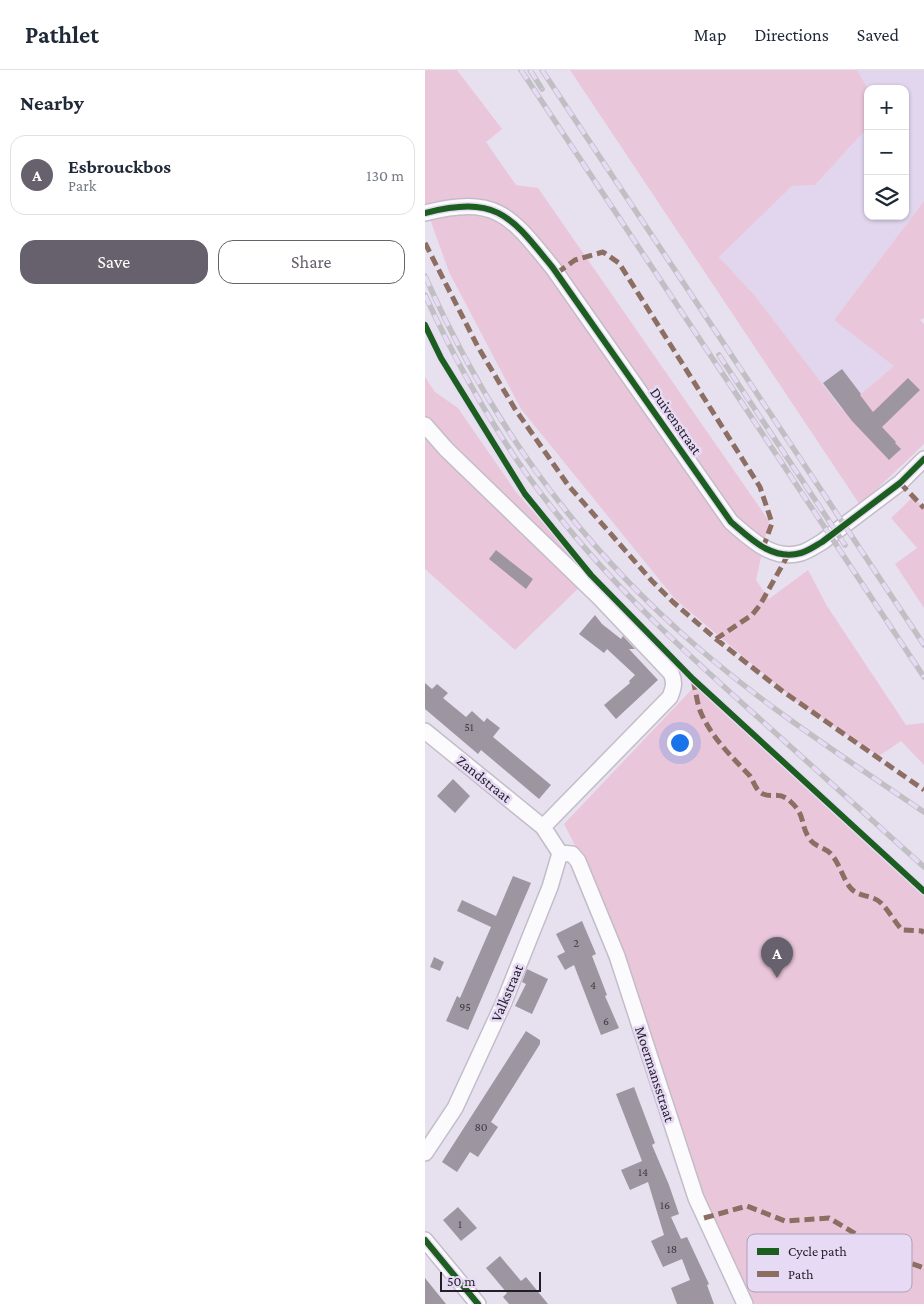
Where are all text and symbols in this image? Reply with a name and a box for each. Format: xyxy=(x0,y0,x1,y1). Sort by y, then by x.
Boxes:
text: Pathlet xyxy=(25,21,99,48)
text: Map xyxy=(694,25,726,45)
text: Directions xyxy=(754,25,829,45)
text: Saved xyxy=(857,25,899,45)
map controls xyxy=(864,85,909,220)
button: + xyxy=(864,85,909,130)
text: Nearby xyxy=(20,91,84,115)
button: − xyxy=(864,130,909,175)
text: Esbrouckbos xyxy=(68,156,171,177)
text: A xyxy=(32,167,42,184)
text: 130 m xyxy=(366,167,404,184)
button: layers xyxy=(864,175,909,220)
text: Park xyxy=(68,177,96,194)
button: Save xyxy=(20,240,208,284)
button: Share xyxy=(218,240,405,284)
street label: Duivenstraat xyxy=(647,384,706,458)
house number: 51 xyxy=(464,720,474,734)
your location xyxy=(667,730,693,756)
street label: Zandstraat xyxy=(454,752,515,806)
house number: 2 xyxy=(573,936,579,950)
pin: A xyxy=(761,937,793,978)
street label: Valkstraat xyxy=(488,961,527,1024)
house number: 4 xyxy=(590,978,596,992)
house number: 95 xyxy=(459,1000,471,1014)
house number: 6 xyxy=(603,1014,609,1028)
street label: Moermansstraat xyxy=(632,1024,678,1125)
house number: 80 xyxy=(474,1120,488,1134)
house number: 14 xyxy=(638,1165,648,1179)
house number: 16 xyxy=(660,1198,670,1212)
house number: 1 xyxy=(458,1217,462,1231)
legend xyxy=(747,1234,912,1292)
house number: 18 xyxy=(667,1242,677,1256)
text: Cycle path xyxy=(788,1243,847,1259)
text: Path xyxy=(788,1266,814,1282)
scale bar xyxy=(440,1269,541,1292)
text: 50 m xyxy=(447,1273,475,1289)

